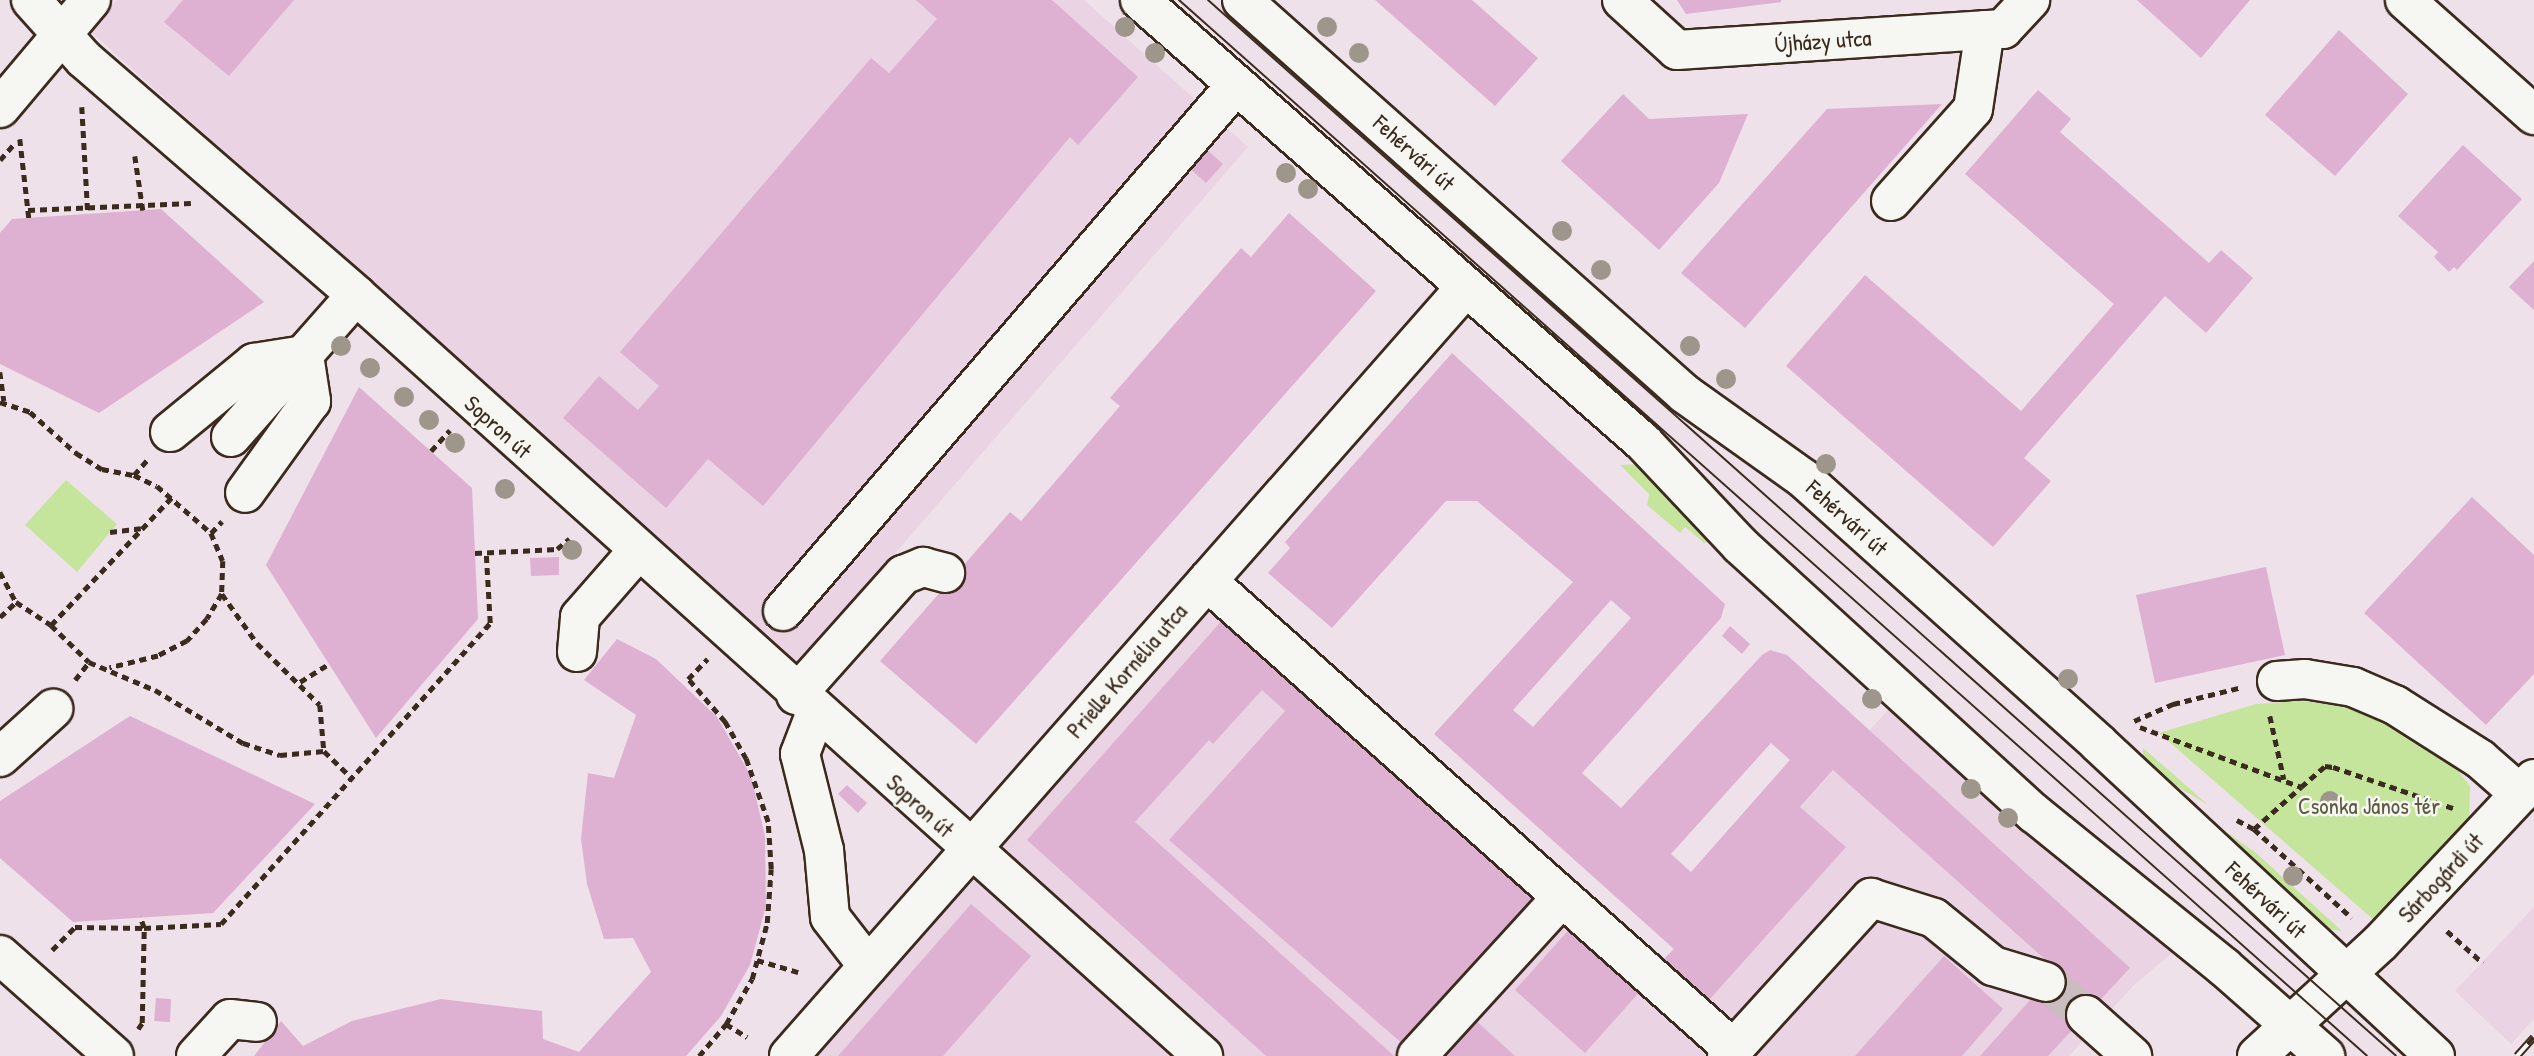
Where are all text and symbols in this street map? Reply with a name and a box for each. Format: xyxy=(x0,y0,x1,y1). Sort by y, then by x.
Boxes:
street label: Újházy utca xyxy=(1774,24,1872,58)
street label: Fehérvári út xyxy=(1368,109,1460,197)
street label: Sopron út xyxy=(459,390,537,464)
street label: Fehérvári út xyxy=(1801,474,1893,562)
street label: Prielle Kornélia utca xyxy=(1061,598,1193,744)
street label: Sopron út xyxy=(881,769,959,843)
park label: Csonka János tér xyxy=(2298,792,2440,820)
street label: Sárbogárdi út xyxy=(2393,828,2489,928)
street label: Fehérvári út xyxy=(2220,856,2312,944)

